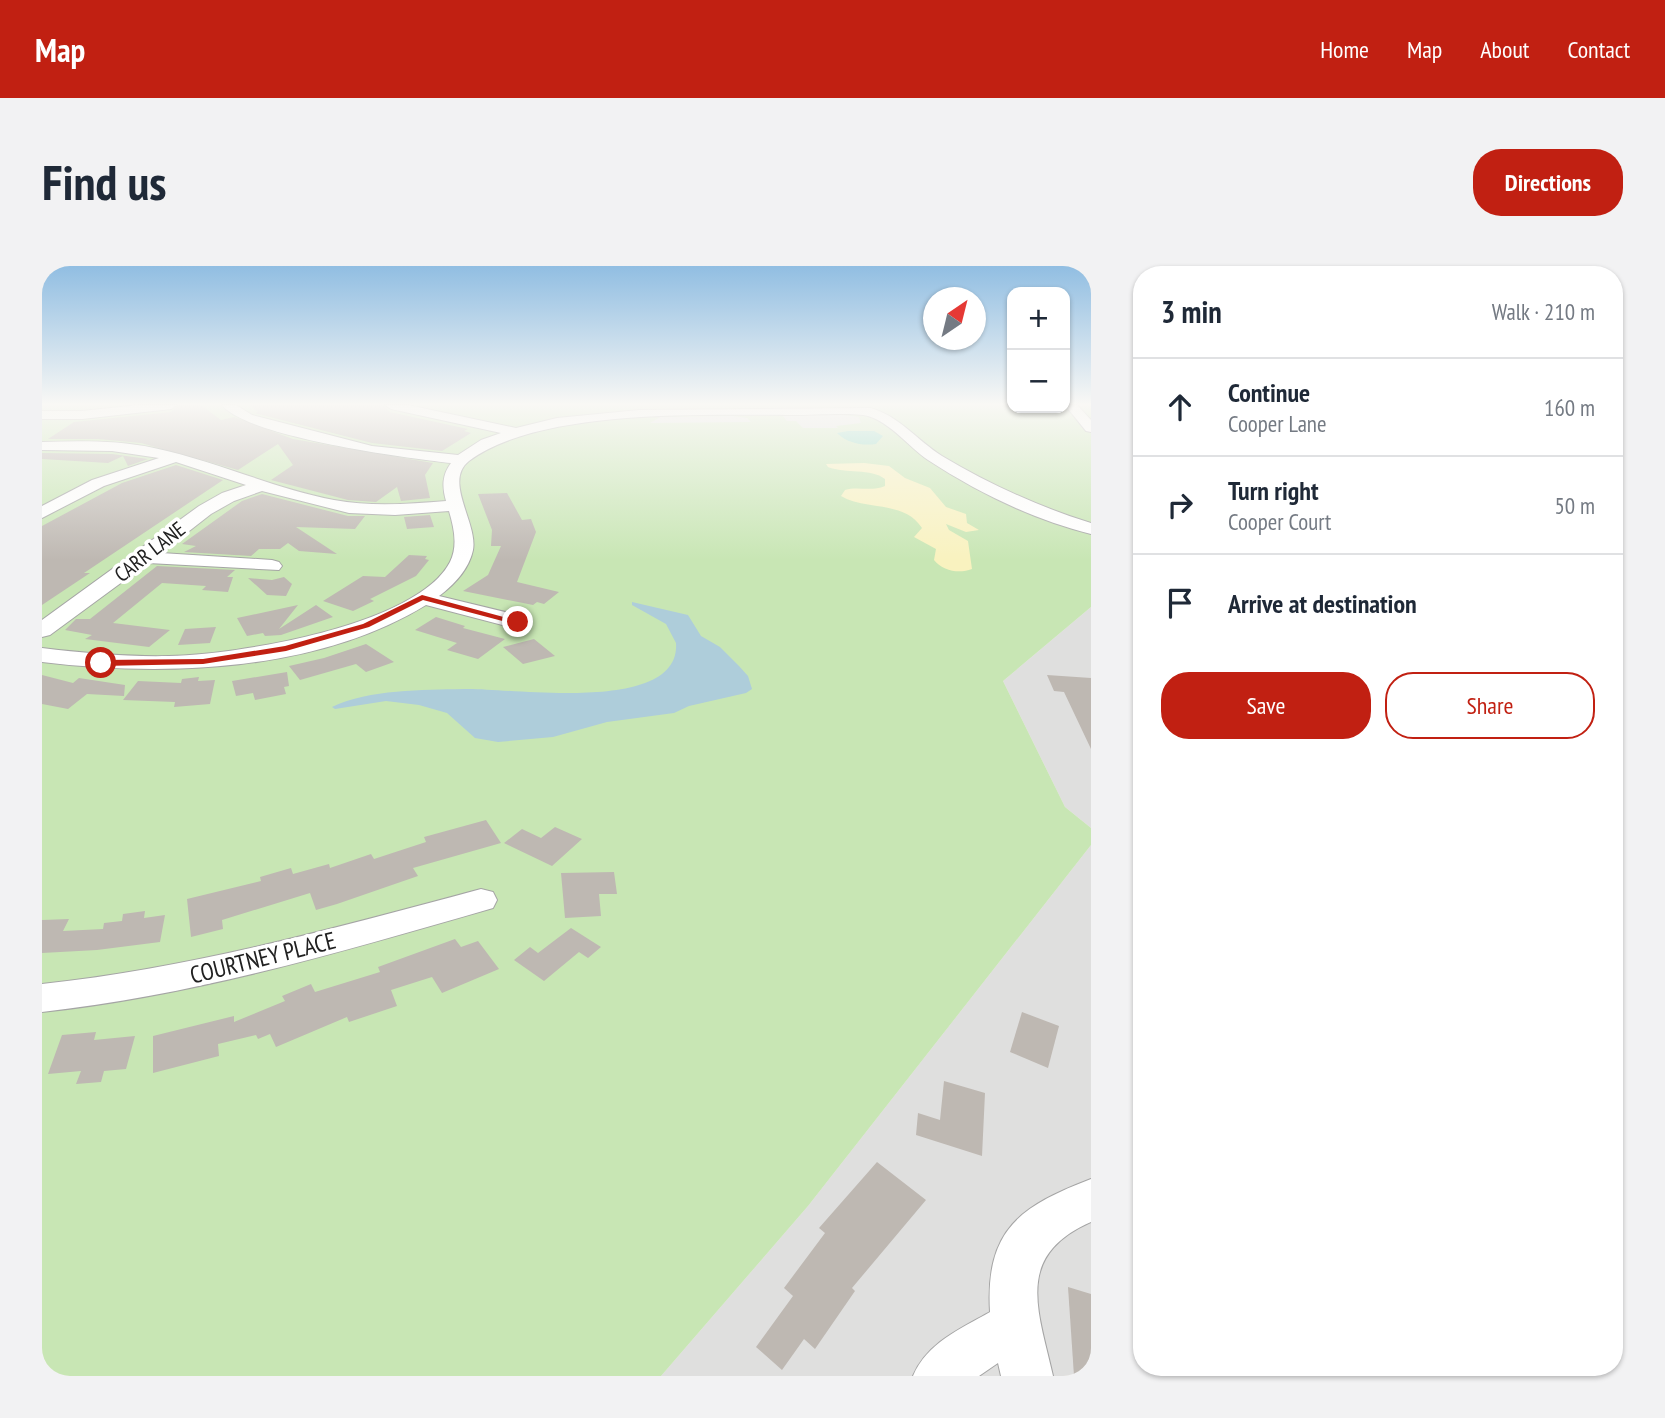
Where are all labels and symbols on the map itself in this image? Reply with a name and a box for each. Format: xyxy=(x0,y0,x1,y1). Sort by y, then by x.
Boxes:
north arrow xyxy=(923,287,986,350)
street label: CARR LANE xyxy=(109,516,191,588)
route end xyxy=(502,606,533,637)
route start xyxy=(85,647,116,678)
street label: COURTNEY PLACE xyxy=(187,924,339,991)

